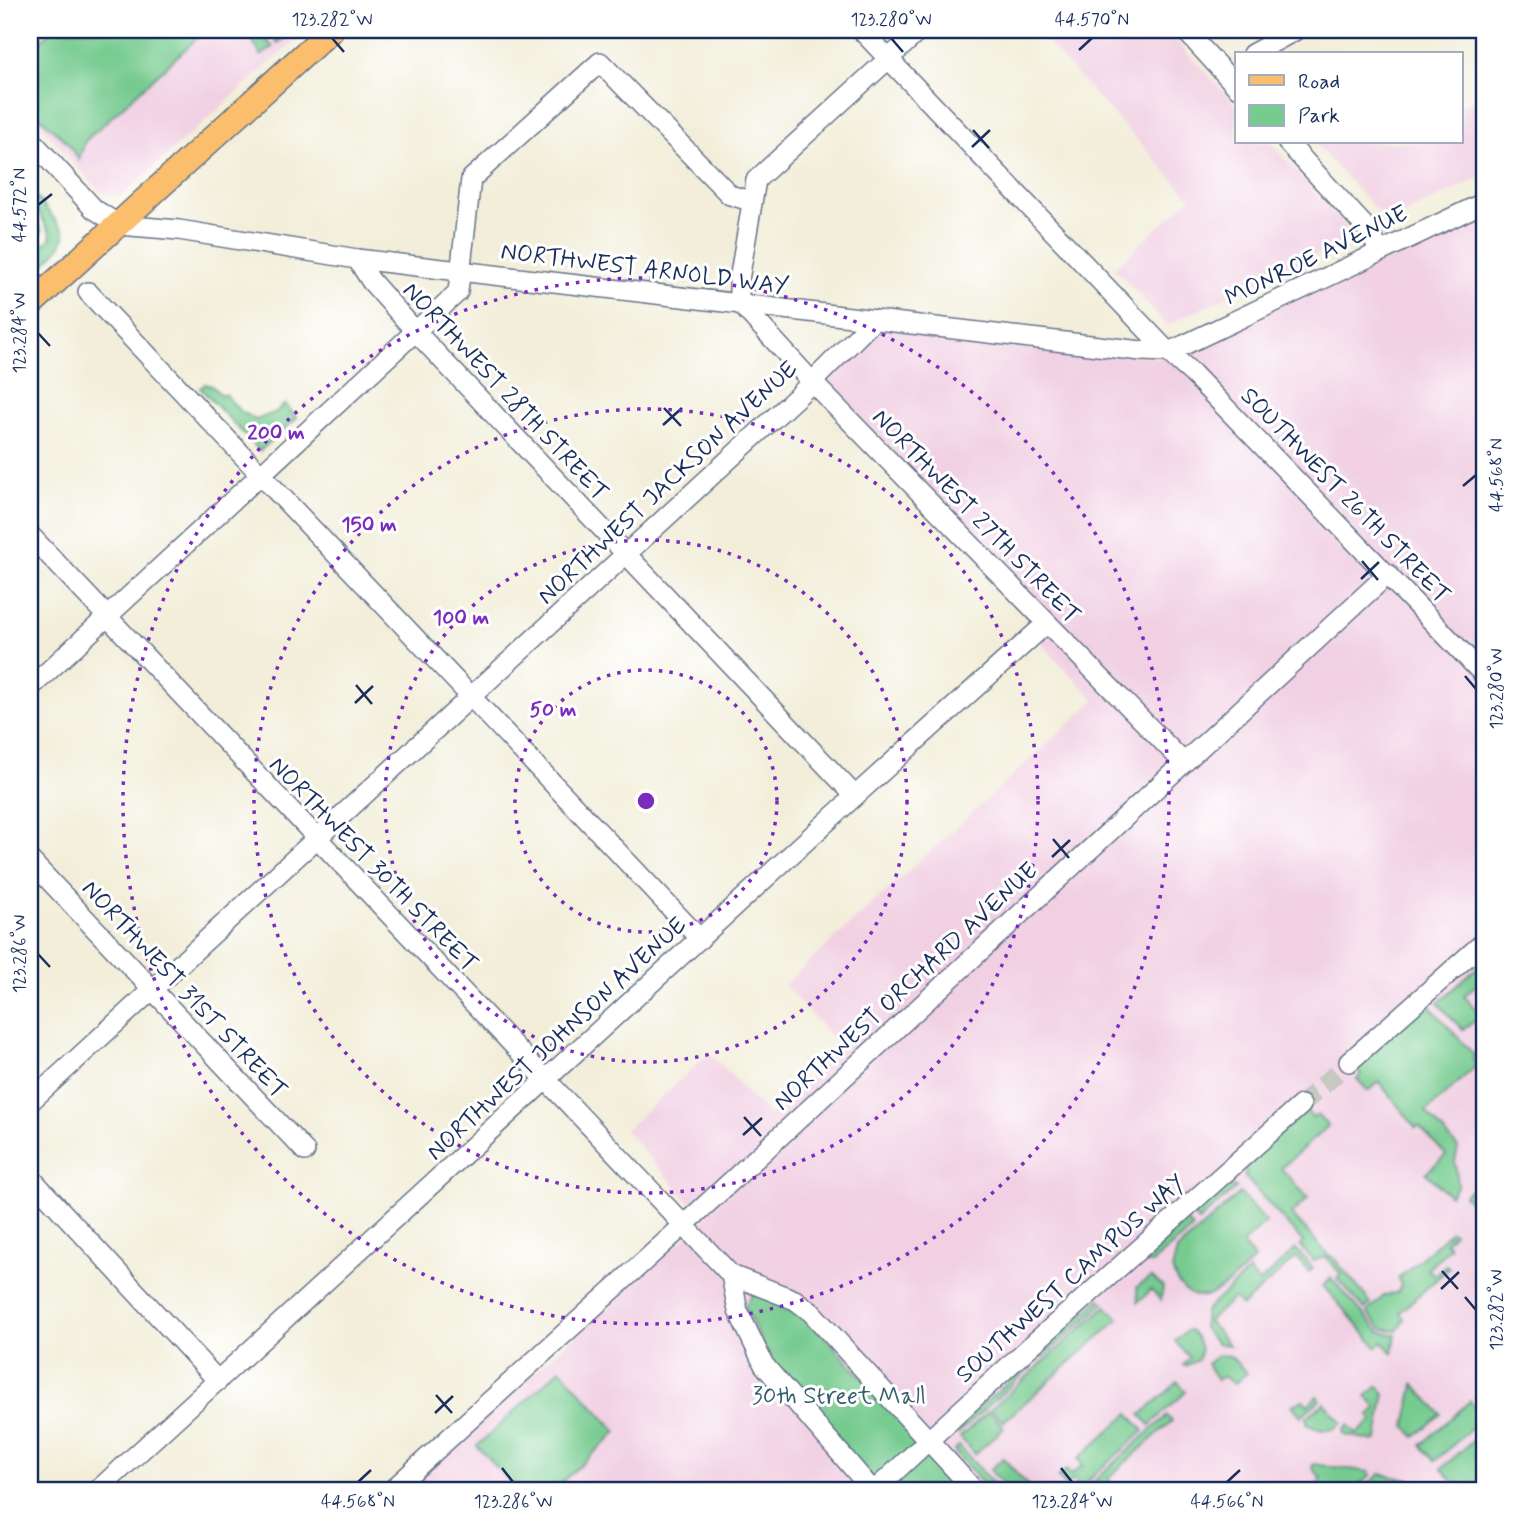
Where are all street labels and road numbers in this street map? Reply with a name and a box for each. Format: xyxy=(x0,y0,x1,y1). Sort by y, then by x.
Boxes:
street label: MONROE AVENUE xyxy=(1220,199,1413,314)
street label: NORTHWEST ARNOLD WAY xyxy=(499,236,791,303)
street label: NORTHWEST 28TH STREET xyxy=(395,276,615,508)
street label: NORTHWEST JACKSON AVENUE xyxy=(531,354,805,612)
street label: SOUTHWEST 26TH STREET xyxy=(1233,381,1457,611)
street label: NORTHWEST 27TH STREET xyxy=(865,403,1087,631)
street label: NORTHWEST 30TH STREET xyxy=(262,751,484,980)
street label: NORTHWEST ORCHARD AVENUE xyxy=(767,856,1045,1118)
street label: NORTHWEST 31ST STREET xyxy=(74,874,294,1106)
street label: NORTHWEST JOHNSON AVENUE xyxy=(420,910,694,1168)
street label: SOUTHWEST CAMPUS WAY xyxy=(950,1168,1192,1391)

